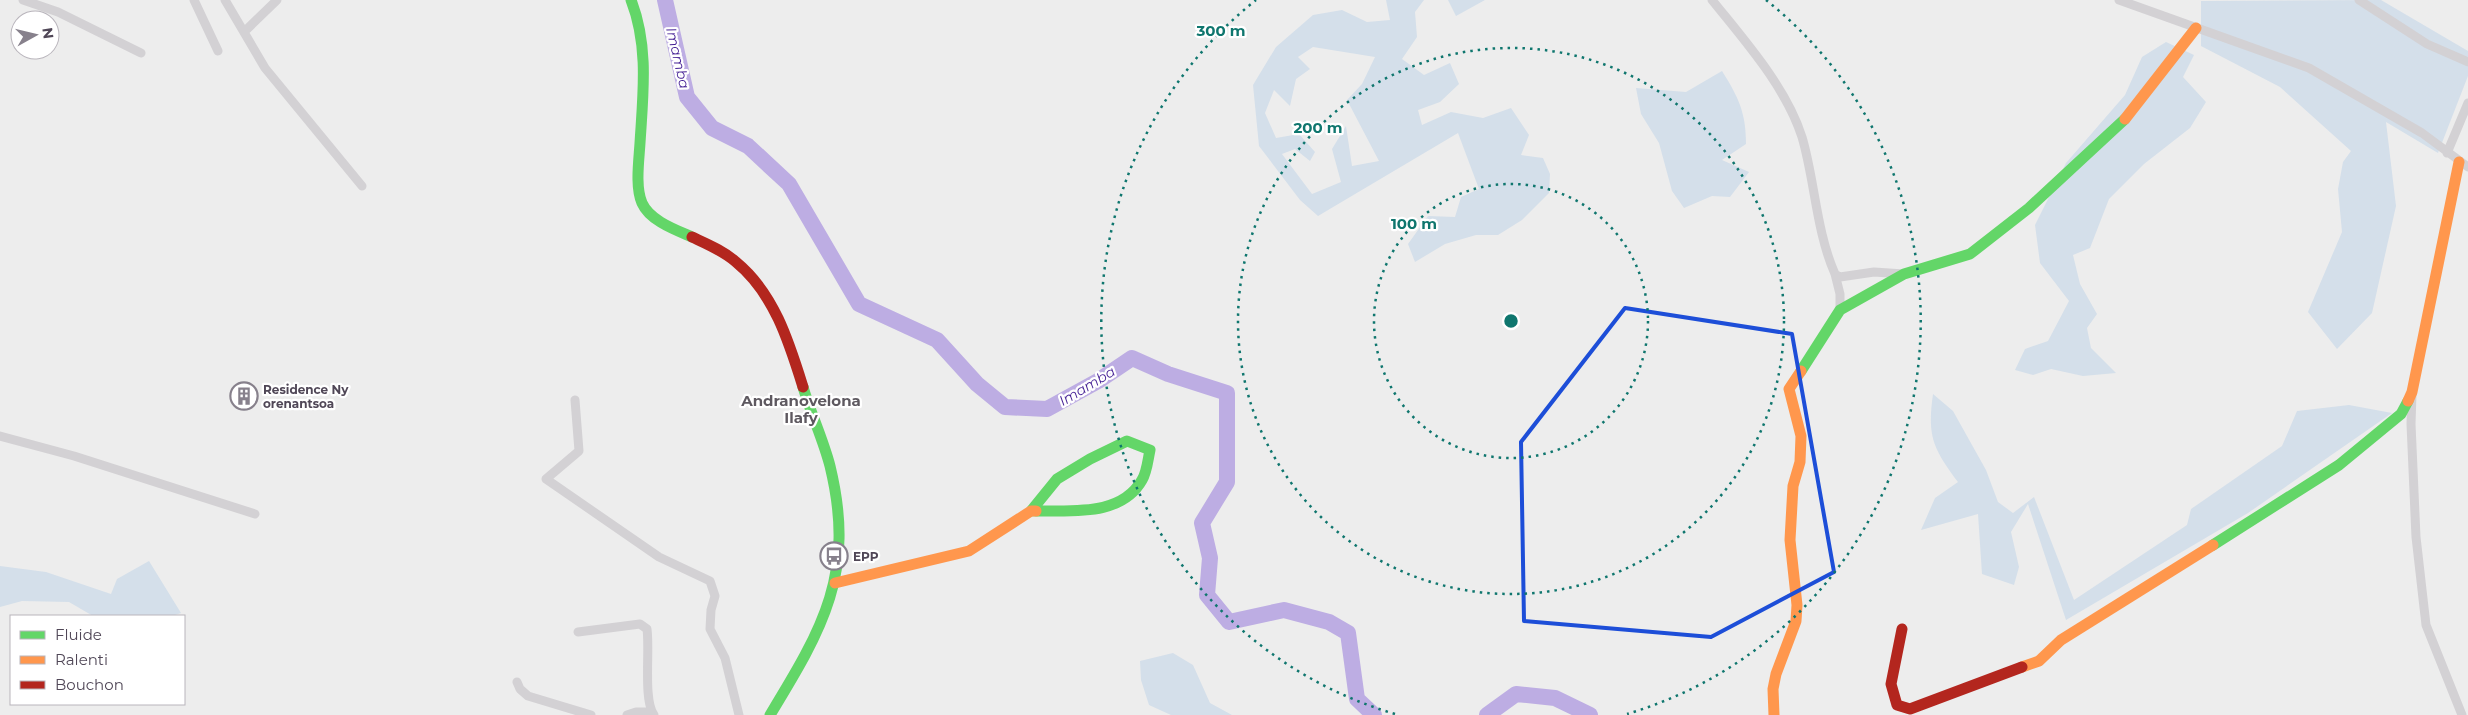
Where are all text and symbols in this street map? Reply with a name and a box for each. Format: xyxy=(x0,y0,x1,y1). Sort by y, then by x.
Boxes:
north arrow xyxy=(10,10,60,60)
text: 300 m xyxy=(1195,21,1246,40)
text: N xyxy=(38,26,58,40)
water label: Imamba xyxy=(662,26,694,90)
text: 200 m xyxy=(1293,118,1343,137)
text: 100 m xyxy=(1391,214,1437,233)
centre of rings xyxy=(1502,312,1520,330)
water label: Imamba xyxy=(1056,362,1118,410)
building icon: Residence Ny orenantsoa xyxy=(229,381,259,411)
place label: Residence Ny orenantsoa xyxy=(263,382,349,411)
district label: Andranovelona Ilafy xyxy=(740,391,861,427)
bus stop icon: EPP xyxy=(819,541,849,571)
place label: EPP xyxy=(853,549,879,564)
legend xyxy=(10,615,185,705)
text: Fluide xyxy=(55,625,102,644)
text: Ralenti xyxy=(55,650,108,669)
text: Bouchon xyxy=(55,675,124,694)

